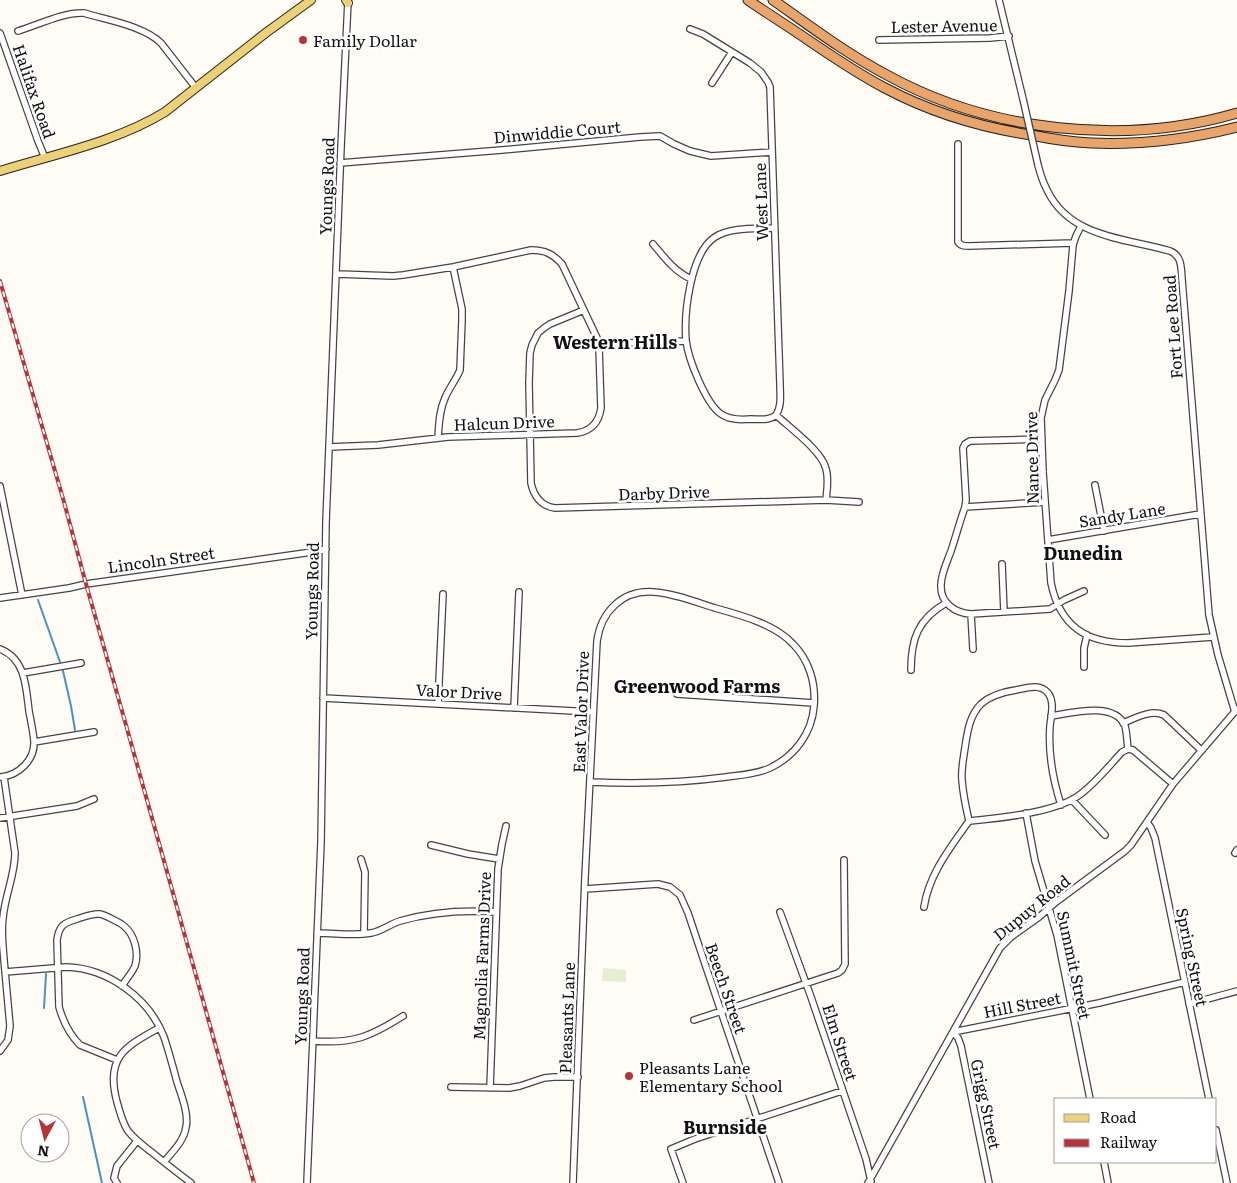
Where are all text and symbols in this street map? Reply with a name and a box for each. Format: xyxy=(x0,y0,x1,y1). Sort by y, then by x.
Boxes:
street label: Lester Avenue xyxy=(890,12,998,38)
place label: Family Dollar xyxy=(313,28,417,52)
marker: Family Dollar xyxy=(297,34,309,46)
street label: Halifax Road xyxy=(8,41,62,142)
street label: Dinwiddie Court xyxy=(492,113,622,149)
street label: Youngs Road xyxy=(312,136,340,235)
street label: West Lane xyxy=(747,162,773,242)
street label: Fort Lee Road xyxy=(1156,274,1188,380)
district label: Western Hills xyxy=(553,328,677,355)
street label: Halcun Drive xyxy=(453,408,555,436)
street label: Nance Drive xyxy=(1018,411,1044,505)
street label: Darby Drive xyxy=(618,478,710,506)
street label: Sandy Lane xyxy=(1077,495,1167,533)
district label: Dunedin xyxy=(1043,539,1123,566)
street label: Lincoln Street xyxy=(106,540,217,578)
street label: Youngs Road xyxy=(298,542,324,640)
street label: East Valor Drive xyxy=(566,651,594,773)
district label: Greenwood Farms xyxy=(614,672,780,699)
street label: Valor Drive xyxy=(415,677,503,705)
street label: Dupuy Road xyxy=(987,868,1075,946)
street label: Magnolia Farms Drive xyxy=(466,871,496,1041)
street label: Spring Street xyxy=(1171,905,1215,1009)
street label: Summit Street xyxy=(1052,908,1098,1022)
street label: Beech Street xyxy=(700,939,754,1037)
street label: Youngs Road xyxy=(287,946,315,1045)
street label: Pleasants Lane xyxy=(552,962,580,1074)
street label: Hill Street xyxy=(981,985,1063,1023)
street label: Elm Street xyxy=(817,1000,865,1084)
place label: Pleasants Lane Elementary School xyxy=(639,1055,783,1097)
street label: Grigg Street xyxy=(966,1057,1008,1152)
marker: Pleasants Lane Elementary School xyxy=(623,1070,635,1082)
legend xyxy=(1054,1098,1217,1163)
text: Road xyxy=(1100,1105,1136,1128)
north arrow xyxy=(20,1113,70,1163)
district label: Burnside xyxy=(683,1113,767,1140)
text: Railway xyxy=(1100,1130,1158,1153)
text: N xyxy=(36,1141,50,1163)

